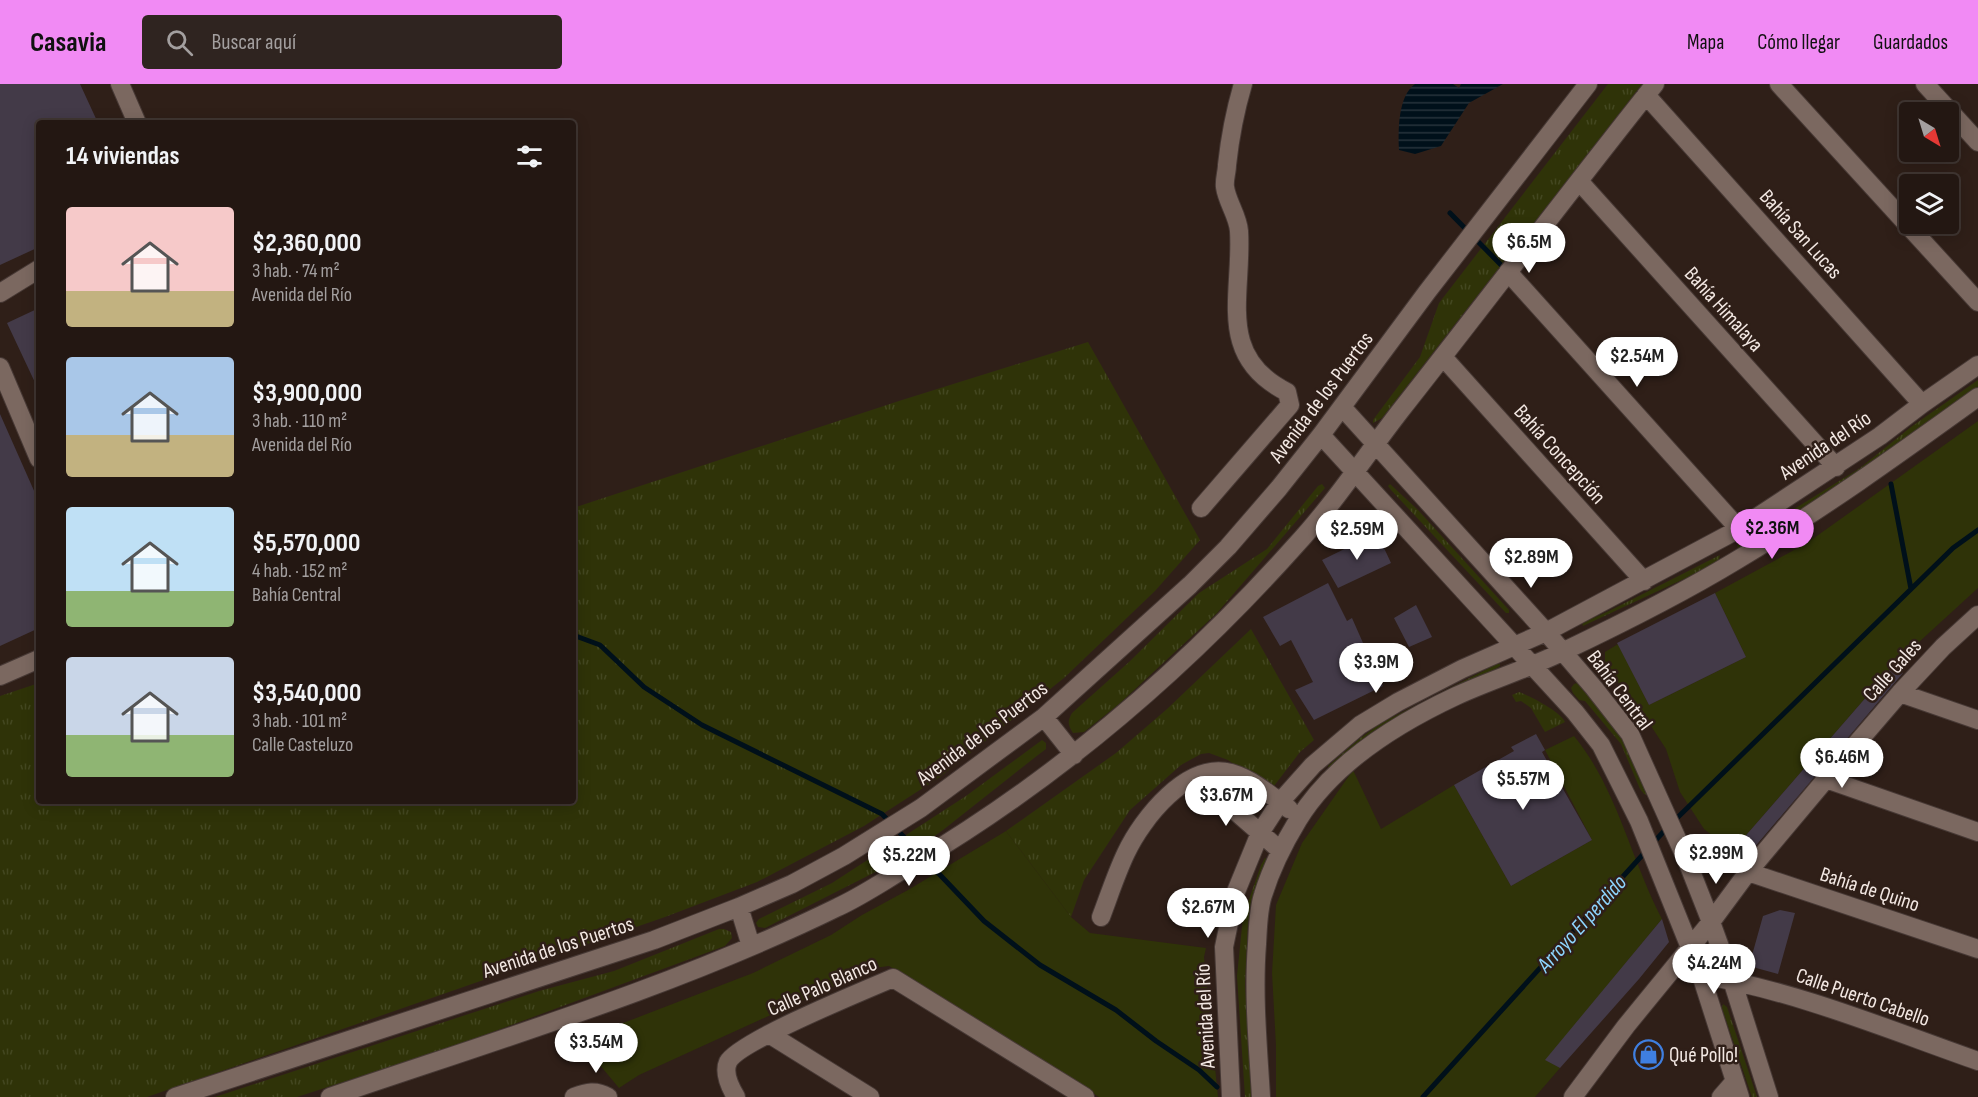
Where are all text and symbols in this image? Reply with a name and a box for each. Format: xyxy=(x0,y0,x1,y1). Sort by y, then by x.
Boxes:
search box xyxy=(142,15,562,69)
text: Casavia xyxy=(30,26,106,59)
icon: search xyxy=(163,26,196,59)
text: Buscar aquí xyxy=(211,29,296,56)
text: Mapa xyxy=(1687,30,1724,55)
text: Cómo llegar xyxy=(1757,30,1840,55)
text: Guardados xyxy=(1873,30,1948,55)
north arrow xyxy=(1899,102,1959,162)
map controls xyxy=(1899,102,1959,234)
icon: filters xyxy=(513,140,546,173)
text: 14 viviendas xyxy=(66,141,179,172)
button: layers xyxy=(1899,174,1959,234)
street label: Bahía San Lucas xyxy=(1754,185,1847,284)
pin: $6.5M xyxy=(1487,223,1571,274)
text: $2,360,000 xyxy=(252,228,361,259)
text: $6.5M xyxy=(1506,230,1552,254)
icon: home xyxy=(114,231,186,303)
text: 3 hab. · 74 m² xyxy=(252,259,340,283)
street label: Bahía Himalaya xyxy=(1679,262,1768,357)
text: Avenida del Río xyxy=(252,283,352,307)
street label: Avenida de los Puertos xyxy=(1264,327,1379,468)
pin: $2.54M xyxy=(1588,337,1686,388)
text: $2.54M xyxy=(1610,344,1664,368)
text: $3,900,000 xyxy=(252,378,362,409)
icon: home xyxy=(114,381,186,453)
street label: Bahía Concepción xyxy=(1509,400,1611,509)
street label: Avenida del Río xyxy=(1774,406,1876,486)
text: 3 hab. · 110 m² xyxy=(252,409,347,433)
text: Avenida del Río xyxy=(252,433,352,457)
pin: $2.36M xyxy=(1723,509,1821,560)
pin: $2.59M xyxy=(1308,510,1406,561)
text: $2.36M xyxy=(1745,516,1799,540)
text: $2.59M xyxy=(1330,517,1384,541)
text: $5,570,000 xyxy=(252,528,360,559)
icon: home xyxy=(114,531,186,603)
pin: $2.89M xyxy=(1482,538,1580,589)
text: $2.89M xyxy=(1503,545,1559,569)
text: 4 hab. · 152 m² xyxy=(252,559,348,583)
text: Bahía Central xyxy=(252,583,341,607)
street label: Calle Gales xyxy=(1858,634,1927,707)
pin: $3.9M xyxy=(1334,643,1418,694)
street label: Bahía Central xyxy=(1581,645,1658,735)
text: $3.9M xyxy=(1353,650,1399,674)
street label: Avenida de los Puertos xyxy=(911,676,1053,791)
text: $3,540,000 xyxy=(252,678,361,709)
icon: home xyxy=(114,681,186,753)
text: 3 hab. · 101 m² xyxy=(252,709,347,733)
text: Calle Casteluzo xyxy=(252,733,353,757)
pin: $6.46M xyxy=(1793,738,1891,789)
text: $6.46M xyxy=(1814,745,1870,769)
pin: $5.57M xyxy=(1474,760,1572,811)
text: $5.57M xyxy=(1496,767,1550,791)
pin: $3.67M xyxy=(1177,776,1275,827)
text: $3.67M xyxy=(1199,783,1253,807)
pin: $2.99M xyxy=(1667,834,1765,885)
pin: $5.22M xyxy=(860,836,958,887)
text: $2.99M xyxy=(1689,841,1743,865)
text: $5.22M xyxy=(882,843,936,867)
street label: Bahía de Quino xyxy=(1817,862,1923,917)
water label: Arroyo El perdido xyxy=(1531,870,1633,979)
pin: $2.67M xyxy=(1159,888,1257,939)
text: $2.67M xyxy=(1181,895,1235,919)
street label: Avenida de los Puertos xyxy=(479,911,637,984)
pin: $4.24M xyxy=(1665,944,1763,995)
street label: Calle Palo Blanco xyxy=(763,951,881,1022)
text: $4.24M xyxy=(1686,951,1742,975)
street label: Avenida del Río xyxy=(1190,963,1221,1070)
street label: Calle Puerto Cabello xyxy=(1793,963,1933,1032)
pin: $3.54M xyxy=(547,1023,645,1074)
text: $3.54M xyxy=(569,1030,623,1054)
shop icon: Qué Pollo! xyxy=(1632,1039,1664,1071)
place label: Qué Pollo! xyxy=(1669,1043,1738,1068)

